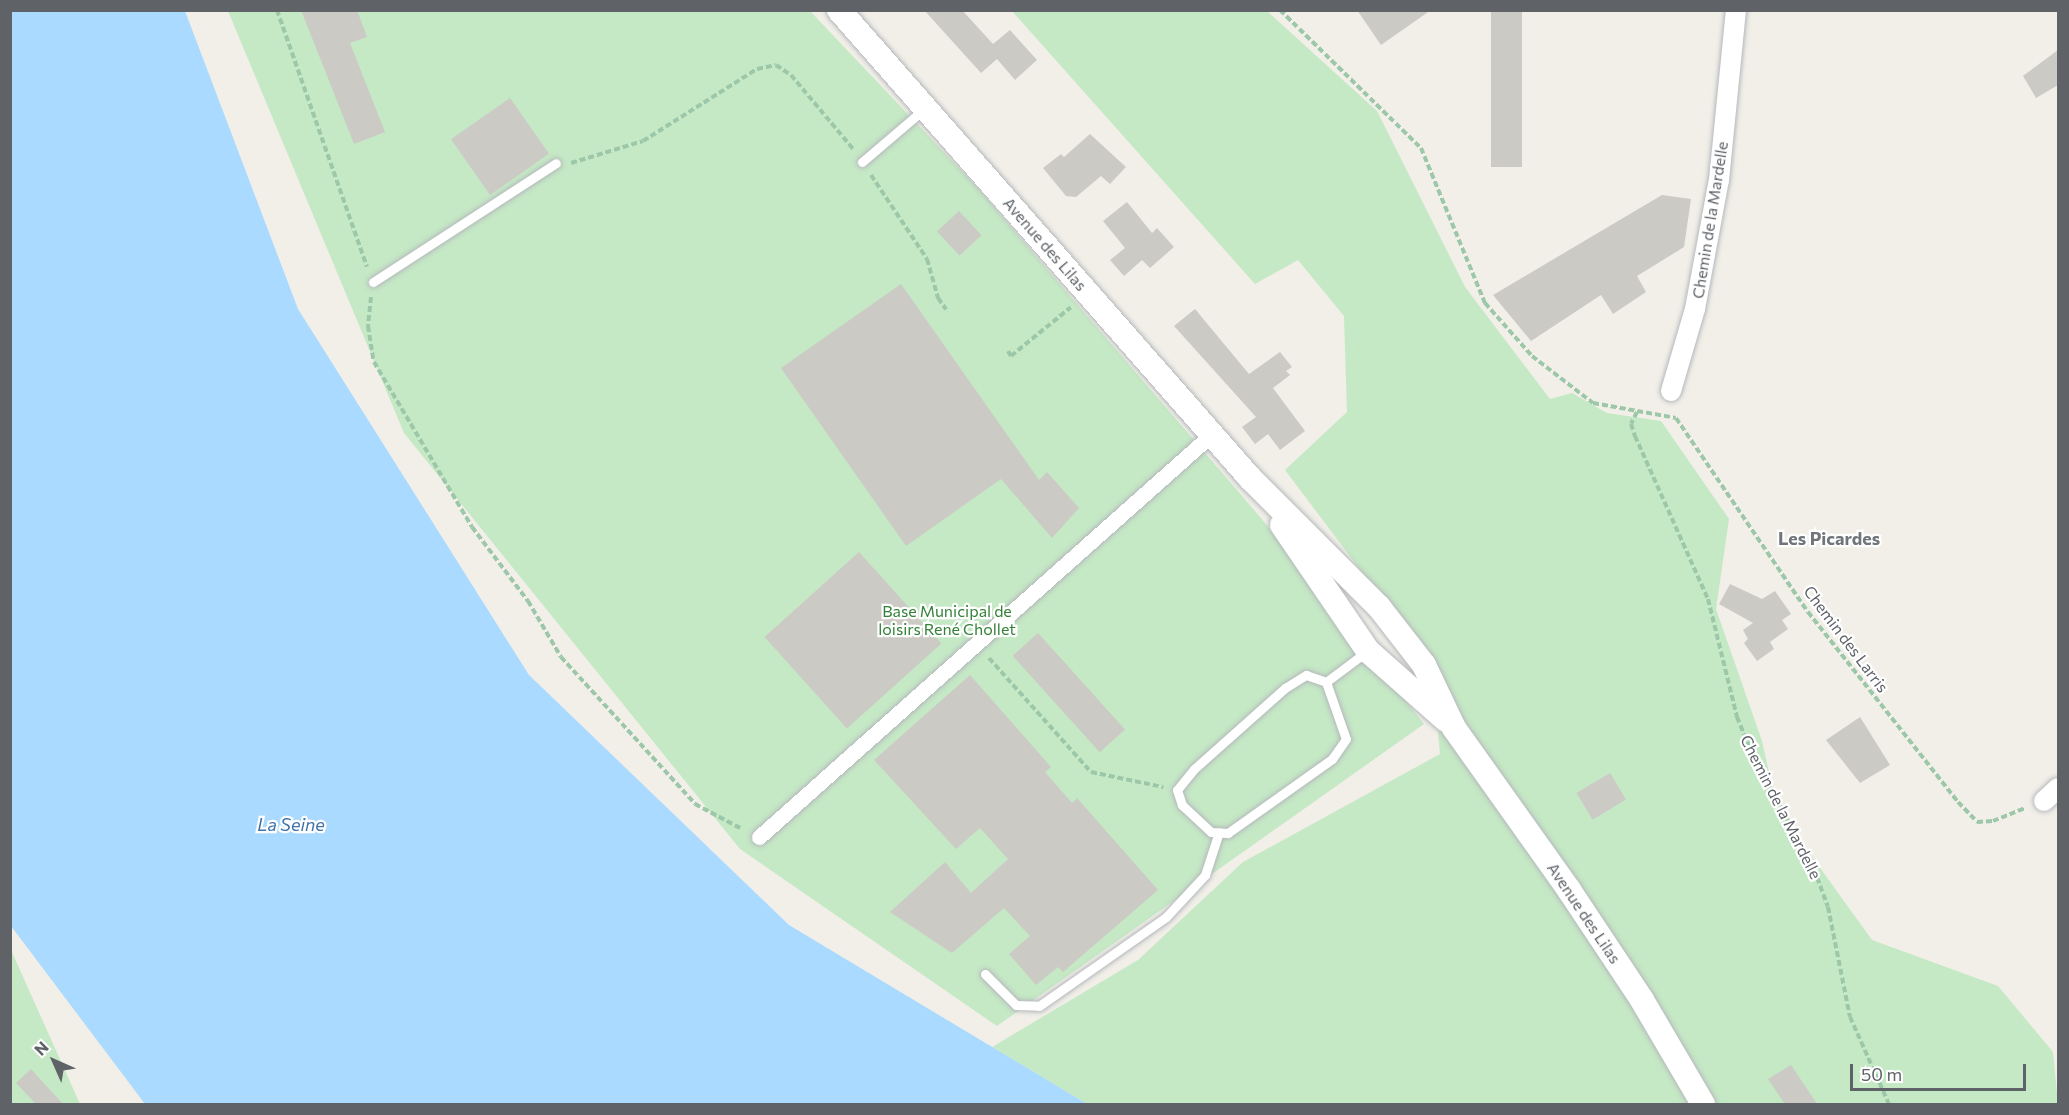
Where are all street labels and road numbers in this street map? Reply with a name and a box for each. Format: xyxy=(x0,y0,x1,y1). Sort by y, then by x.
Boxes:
street label: Chemin de la Mardelle xyxy=(1688,140,1732,300)
street label: Avenue des Lilas xyxy=(999,193,1091,295)
street label: Chemin des Larris xyxy=(1800,582,1892,696)
street label: Chemin de la Mardelle xyxy=(1736,732,1826,882)
street label: Avenue des Lilas xyxy=(1543,859,1625,967)

